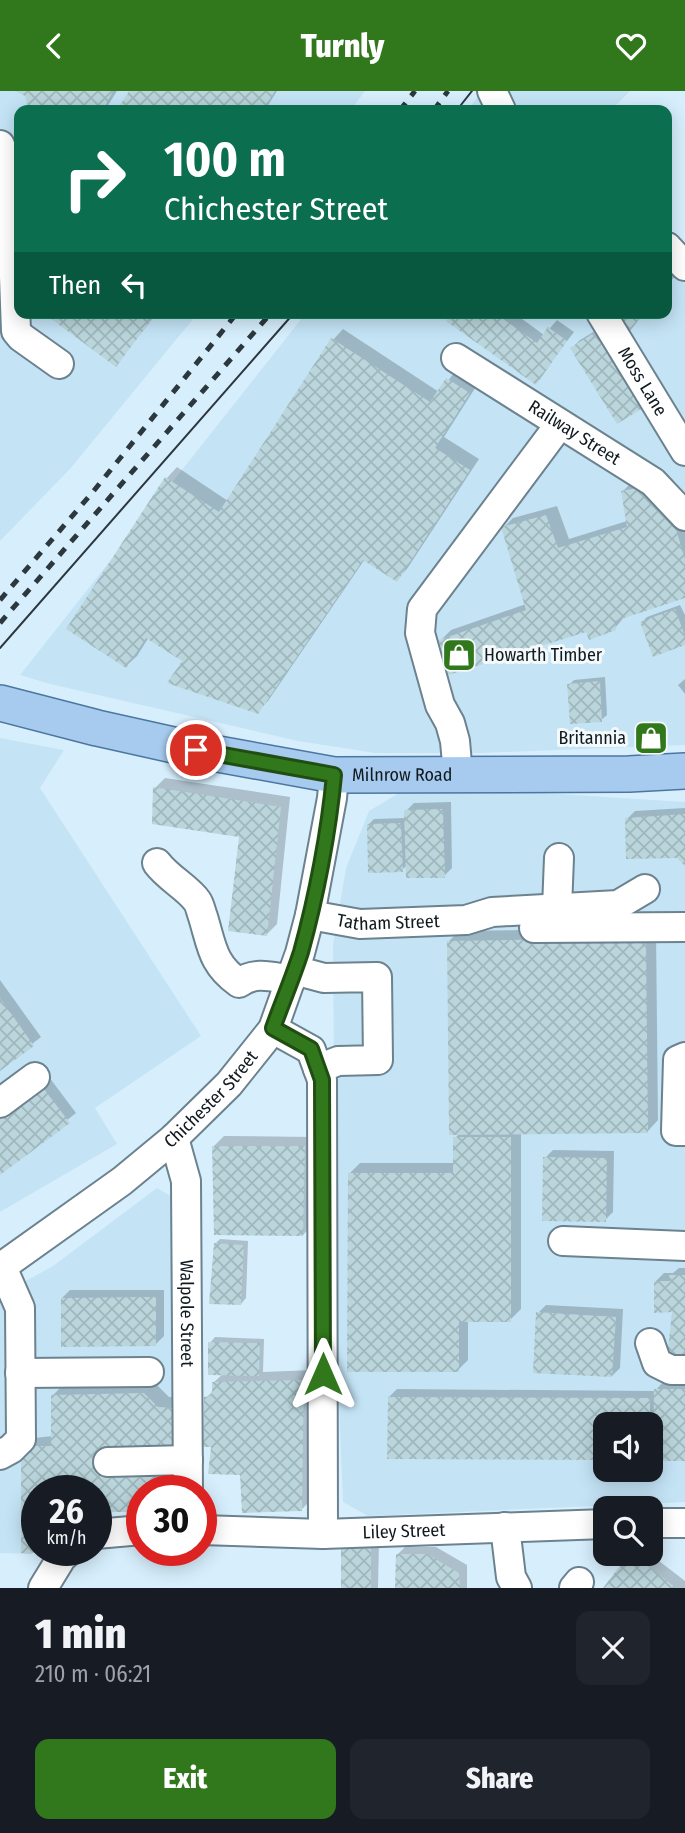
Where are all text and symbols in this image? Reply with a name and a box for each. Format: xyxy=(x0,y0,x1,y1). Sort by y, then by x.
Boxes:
icon: back xyxy=(35,27,73,65)
text: Turnly xyxy=(301,27,384,65)
icon: heart xyxy=(612,27,650,65)
text: 100 m xyxy=(164,130,286,189)
icon: right xyxy=(49,133,140,224)
text: Chichester Street xyxy=(164,190,388,228)
icon: left xyxy=(115,266,153,304)
text: Then xyxy=(49,270,101,301)
street label: Moss Lane xyxy=(613,343,672,420)
street label: Railway Street xyxy=(524,395,625,470)
shop icon: Howarth Timber xyxy=(440,636,478,674)
place label: Howarth Timber xyxy=(484,644,603,666)
shop icon: Britannia xyxy=(632,719,670,757)
pin xyxy=(166,720,226,780)
place label: Britannia xyxy=(558,727,626,749)
icon: arrive xyxy=(177,731,215,769)
street label: Milnrow Road xyxy=(352,764,452,786)
street label: Tatham Street xyxy=(335,909,440,935)
street label: Chichester Street xyxy=(160,1046,262,1152)
street label: Walpole Street xyxy=(176,1260,198,1367)
position arrow xyxy=(286,1337,360,1411)
map controls xyxy=(593,1412,663,1566)
button: sound xyxy=(593,1412,663,1482)
speed limit sign: 30 xyxy=(126,1475,217,1566)
text: 26 xyxy=(49,1490,84,1532)
button: search xyxy=(593,1496,663,1566)
street label: Liley Street xyxy=(362,1519,446,1544)
text: km/h xyxy=(46,1527,87,1549)
text: 1 min xyxy=(35,1609,126,1659)
button: close xyxy=(576,1611,650,1685)
text: 210 m · 06:21 xyxy=(35,1660,151,1688)
button: Exit xyxy=(35,1739,336,1819)
button: Share xyxy=(350,1739,650,1819)

